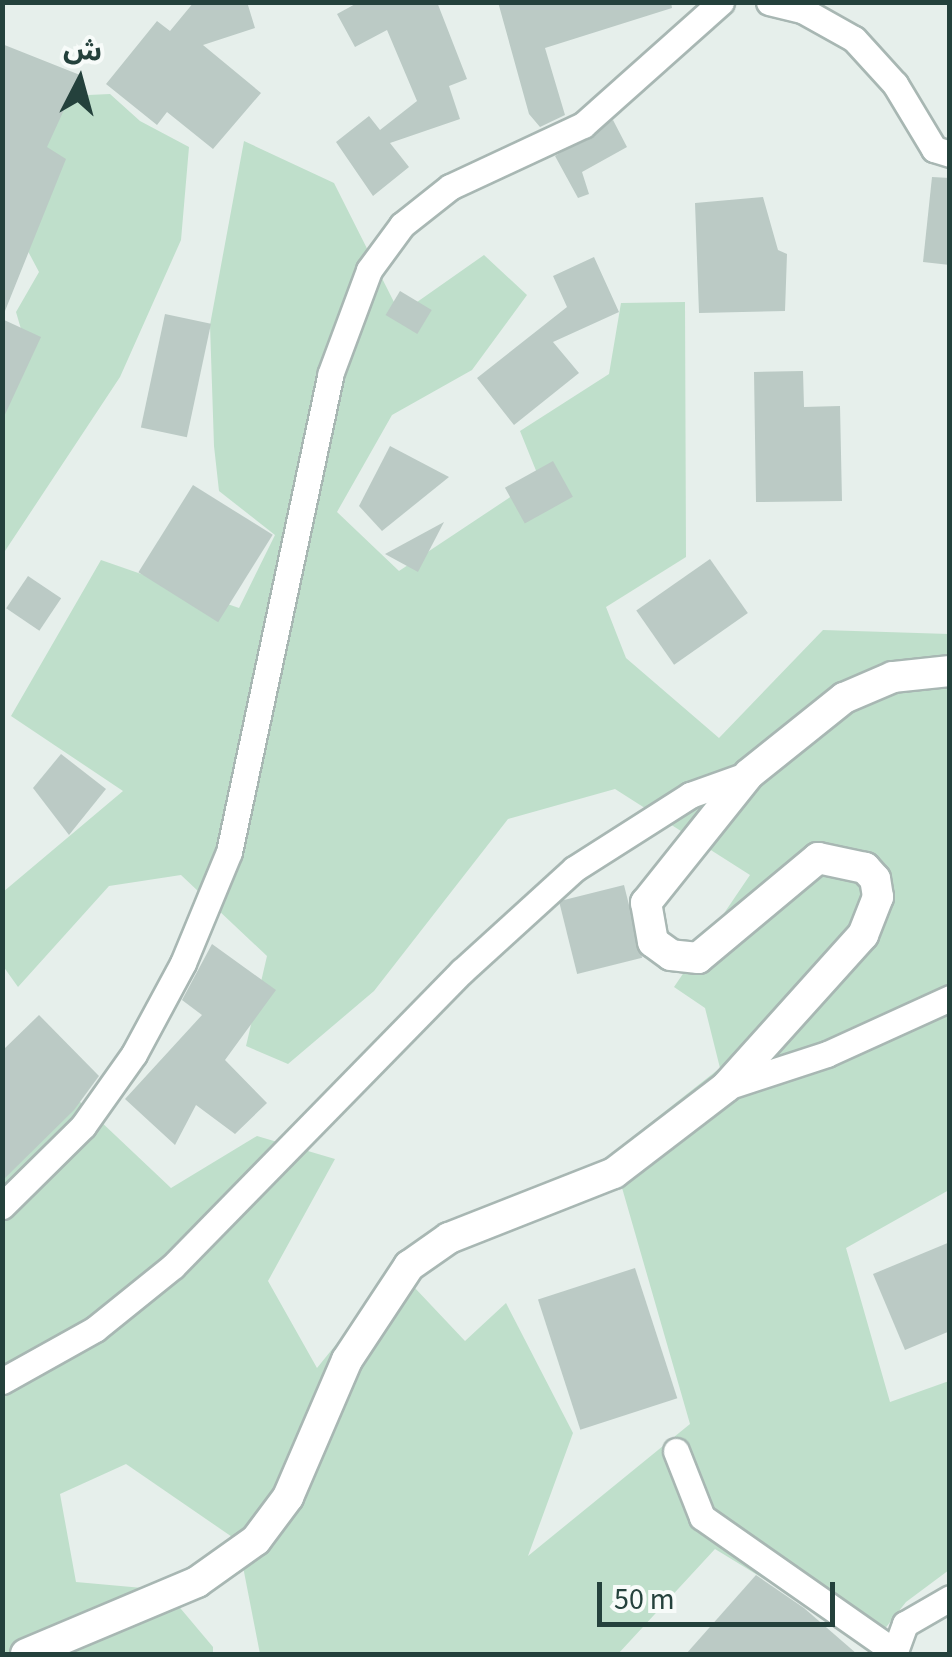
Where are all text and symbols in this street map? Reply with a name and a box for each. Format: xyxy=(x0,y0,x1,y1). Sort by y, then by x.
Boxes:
text: ش xyxy=(62,28,104,72)
north arrow xyxy=(30,30,130,130)
scale bar xyxy=(602,1562,840,1624)
text: 50 m xyxy=(614,1578,675,1621)

